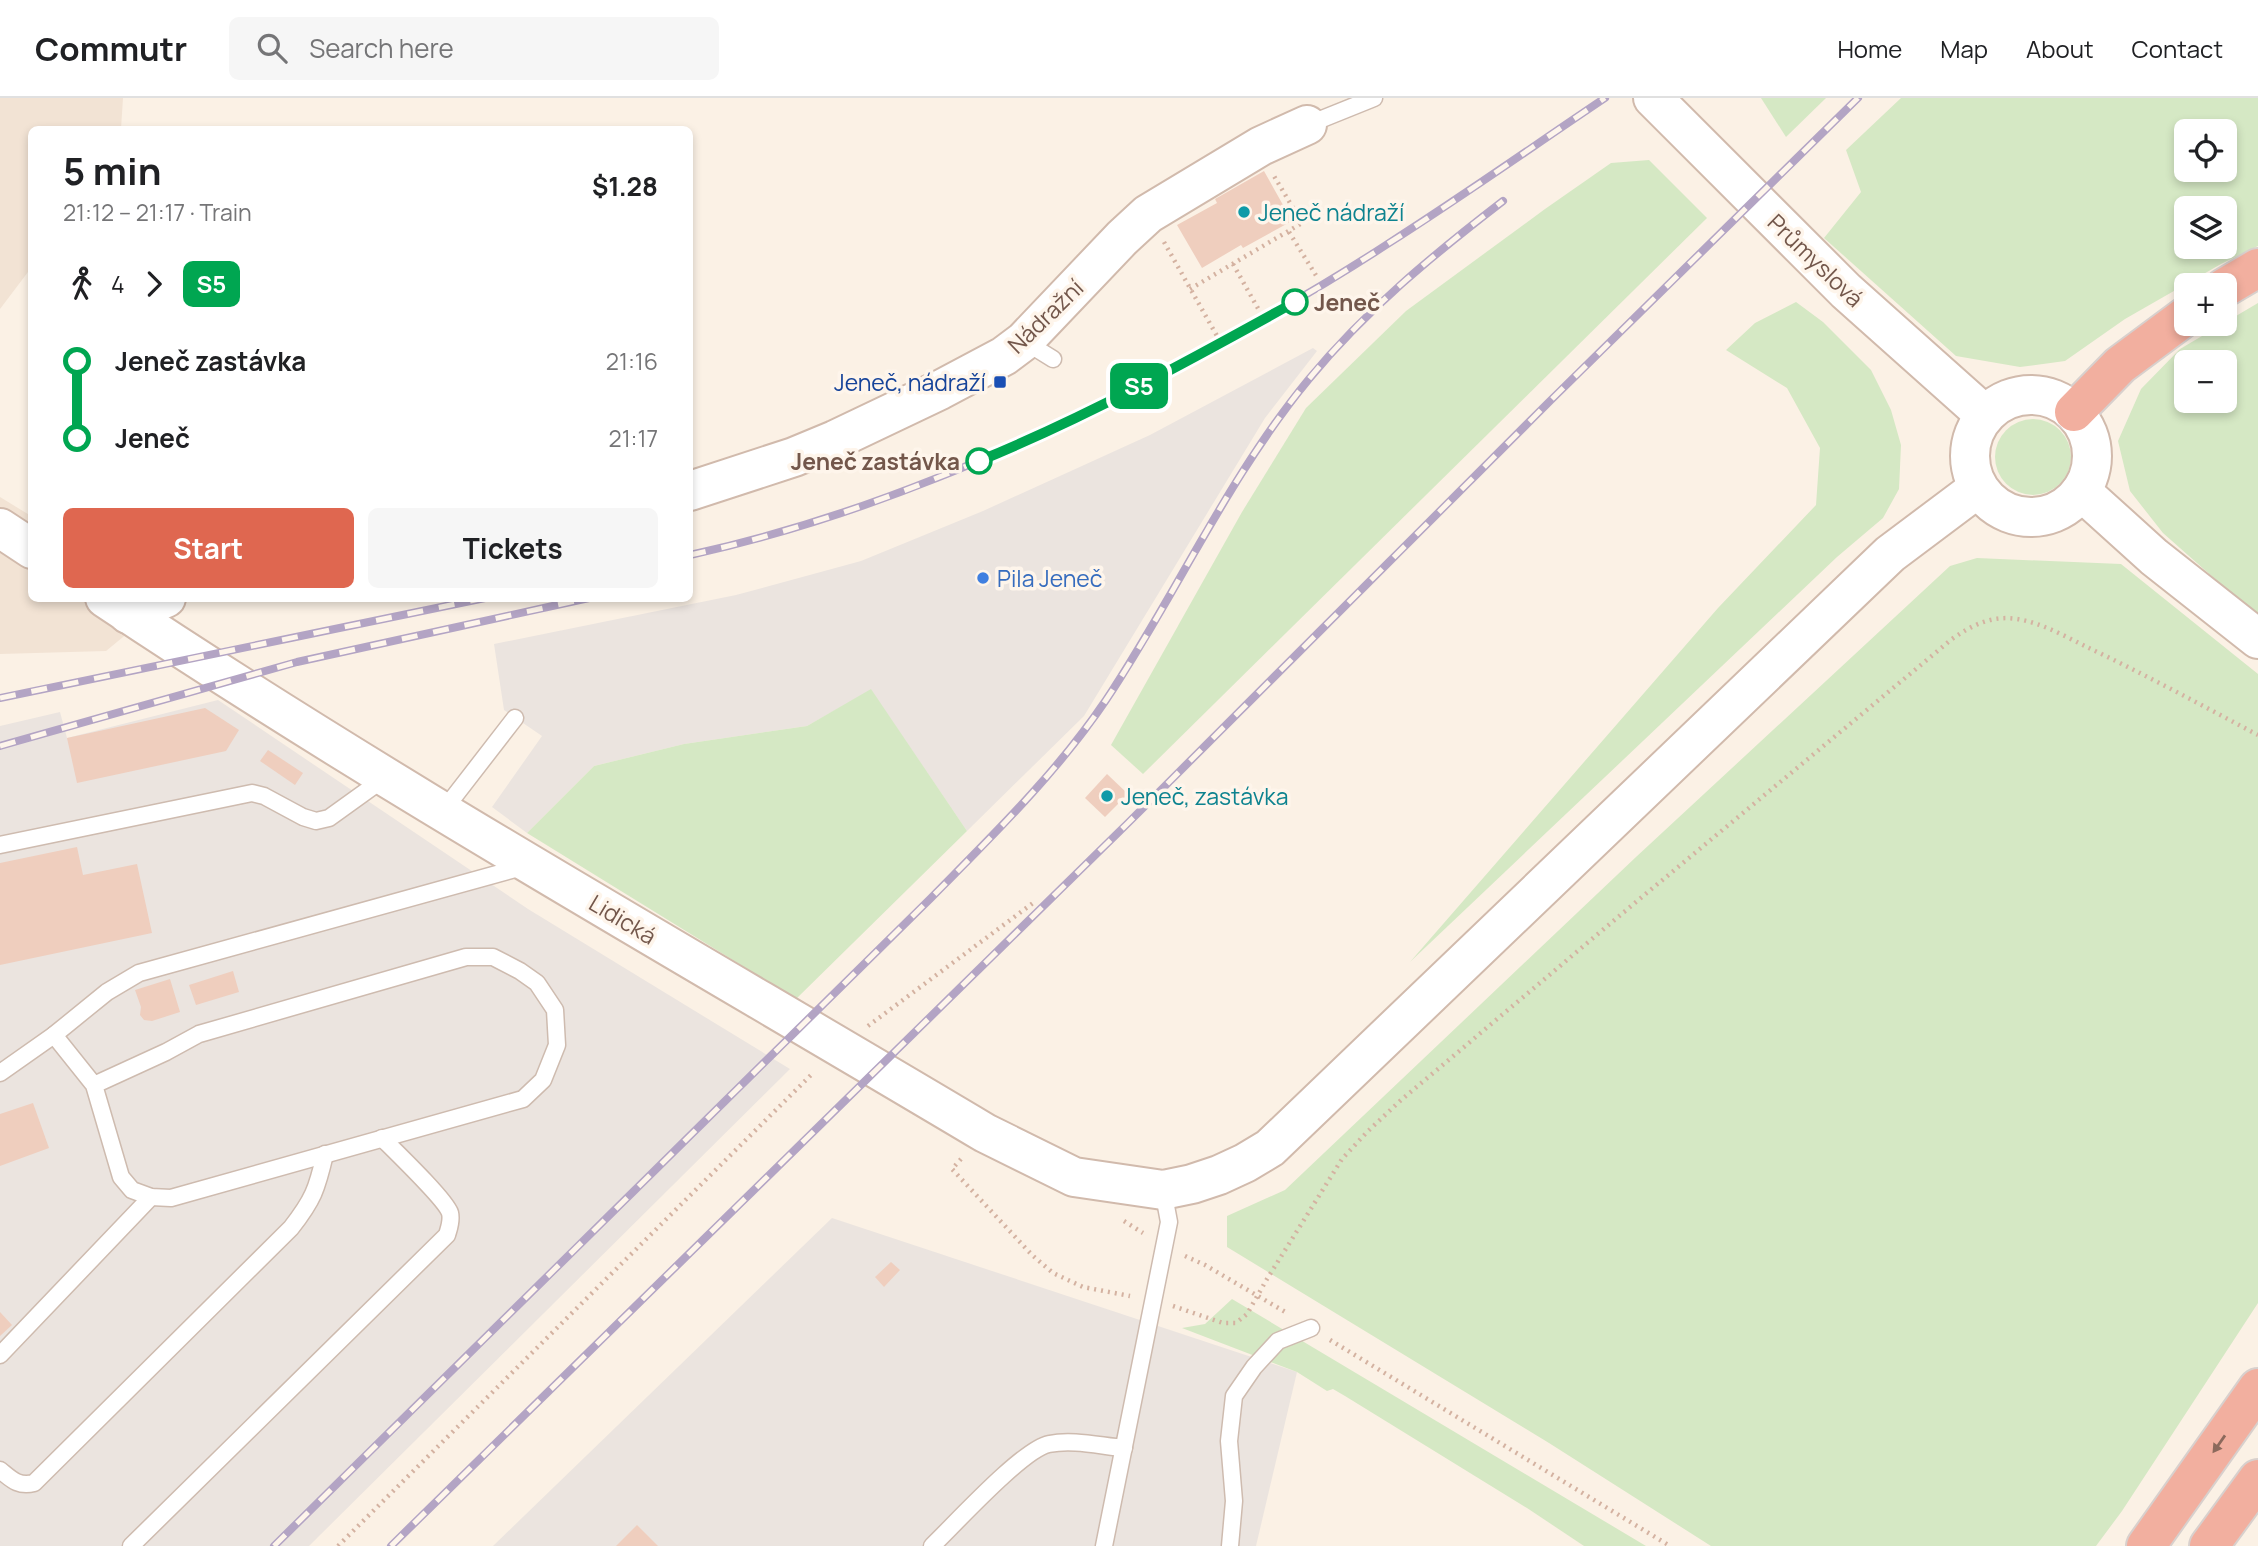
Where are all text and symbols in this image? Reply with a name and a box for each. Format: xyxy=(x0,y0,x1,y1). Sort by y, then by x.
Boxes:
search box xyxy=(229,17,719,80)
text: Commutr xyxy=(35,26,187,71)
icon: search xyxy=(253,29,291,67)
text: Search here xyxy=(309,30,454,66)
text: Home xyxy=(1837,32,1902,65)
text: Map xyxy=(1940,32,1988,65)
text: About xyxy=(2026,32,2094,65)
text: Contact xyxy=(2132,32,2223,65)
map controls xyxy=(2174,119,2237,413)
button: locate xyxy=(2174,119,2237,182)
text: 5 min xyxy=(63,144,161,196)
text: $1.28 xyxy=(592,168,658,204)
text: 21:12 – 21:17 · Train xyxy=(63,196,252,228)
place label: Jeneč nádraží xyxy=(1258,196,1404,228)
button: layers xyxy=(2174,196,2237,259)
marker: Jeneč nádraží xyxy=(1236,204,1252,220)
street label: Průmyslová xyxy=(1761,206,1871,314)
icon: walk xyxy=(63,265,101,303)
icon: forward xyxy=(135,265,173,303)
text: S5 xyxy=(197,267,226,300)
text: 4 xyxy=(111,268,125,300)
street label: Nádražní xyxy=(1000,272,1090,360)
button: + xyxy=(2174,273,2237,336)
place label: Jeneč xyxy=(1314,286,1380,318)
marker: Jeneč xyxy=(1282,289,1308,315)
text: Jeneč zastávka xyxy=(115,343,306,379)
text: 21:16 xyxy=(606,345,658,377)
button: − xyxy=(2174,350,2237,413)
line badge: S5 xyxy=(1108,363,1170,409)
place label: Jeneč, nádraží xyxy=(834,366,986,398)
text: S5 xyxy=(1124,369,1154,402)
marker: Jeneč, nádraží xyxy=(992,374,1008,390)
text: Jeneč xyxy=(115,420,190,456)
text: 21:17 xyxy=(609,422,658,454)
place label: Jeneč zastávka xyxy=(791,445,960,477)
marker: Jeneč zastávka xyxy=(966,448,992,474)
button: Start xyxy=(63,508,354,588)
button: Tickets xyxy=(368,508,658,588)
place label: Pila Jeneč xyxy=(997,562,1103,594)
marker: Pila Jeneč xyxy=(975,570,991,586)
place label: Jeneč, zastávka xyxy=(1121,780,1289,812)
marker: Jeneč, zastávka xyxy=(1099,788,1115,804)
street label: Lidická xyxy=(583,886,663,952)
one-way arrow xyxy=(2212,1435,2226,1453)

